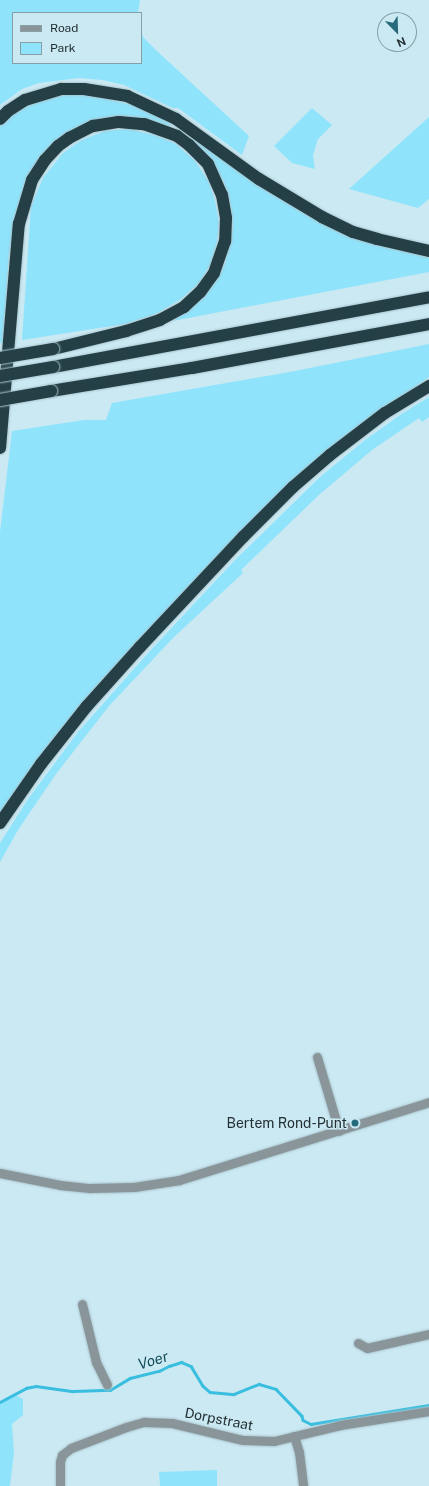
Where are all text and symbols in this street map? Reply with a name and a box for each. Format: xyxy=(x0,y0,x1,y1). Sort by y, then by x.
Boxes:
legend xyxy=(12,12,142,64)
north arrow xyxy=(377,12,417,52)
text: Road xyxy=(50,21,78,35)
text: N xyxy=(395,35,408,49)
text: Park xyxy=(50,41,76,55)
place label: Bertem Rond-Punt xyxy=(226,1115,347,1131)
marker: Bertem Rond-Punt xyxy=(350,1118,360,1128)
water label: Voer xyxy=(136,1347,170,1373)
street label: Dorpstraat xyxy=(183,1404,255,1434)

